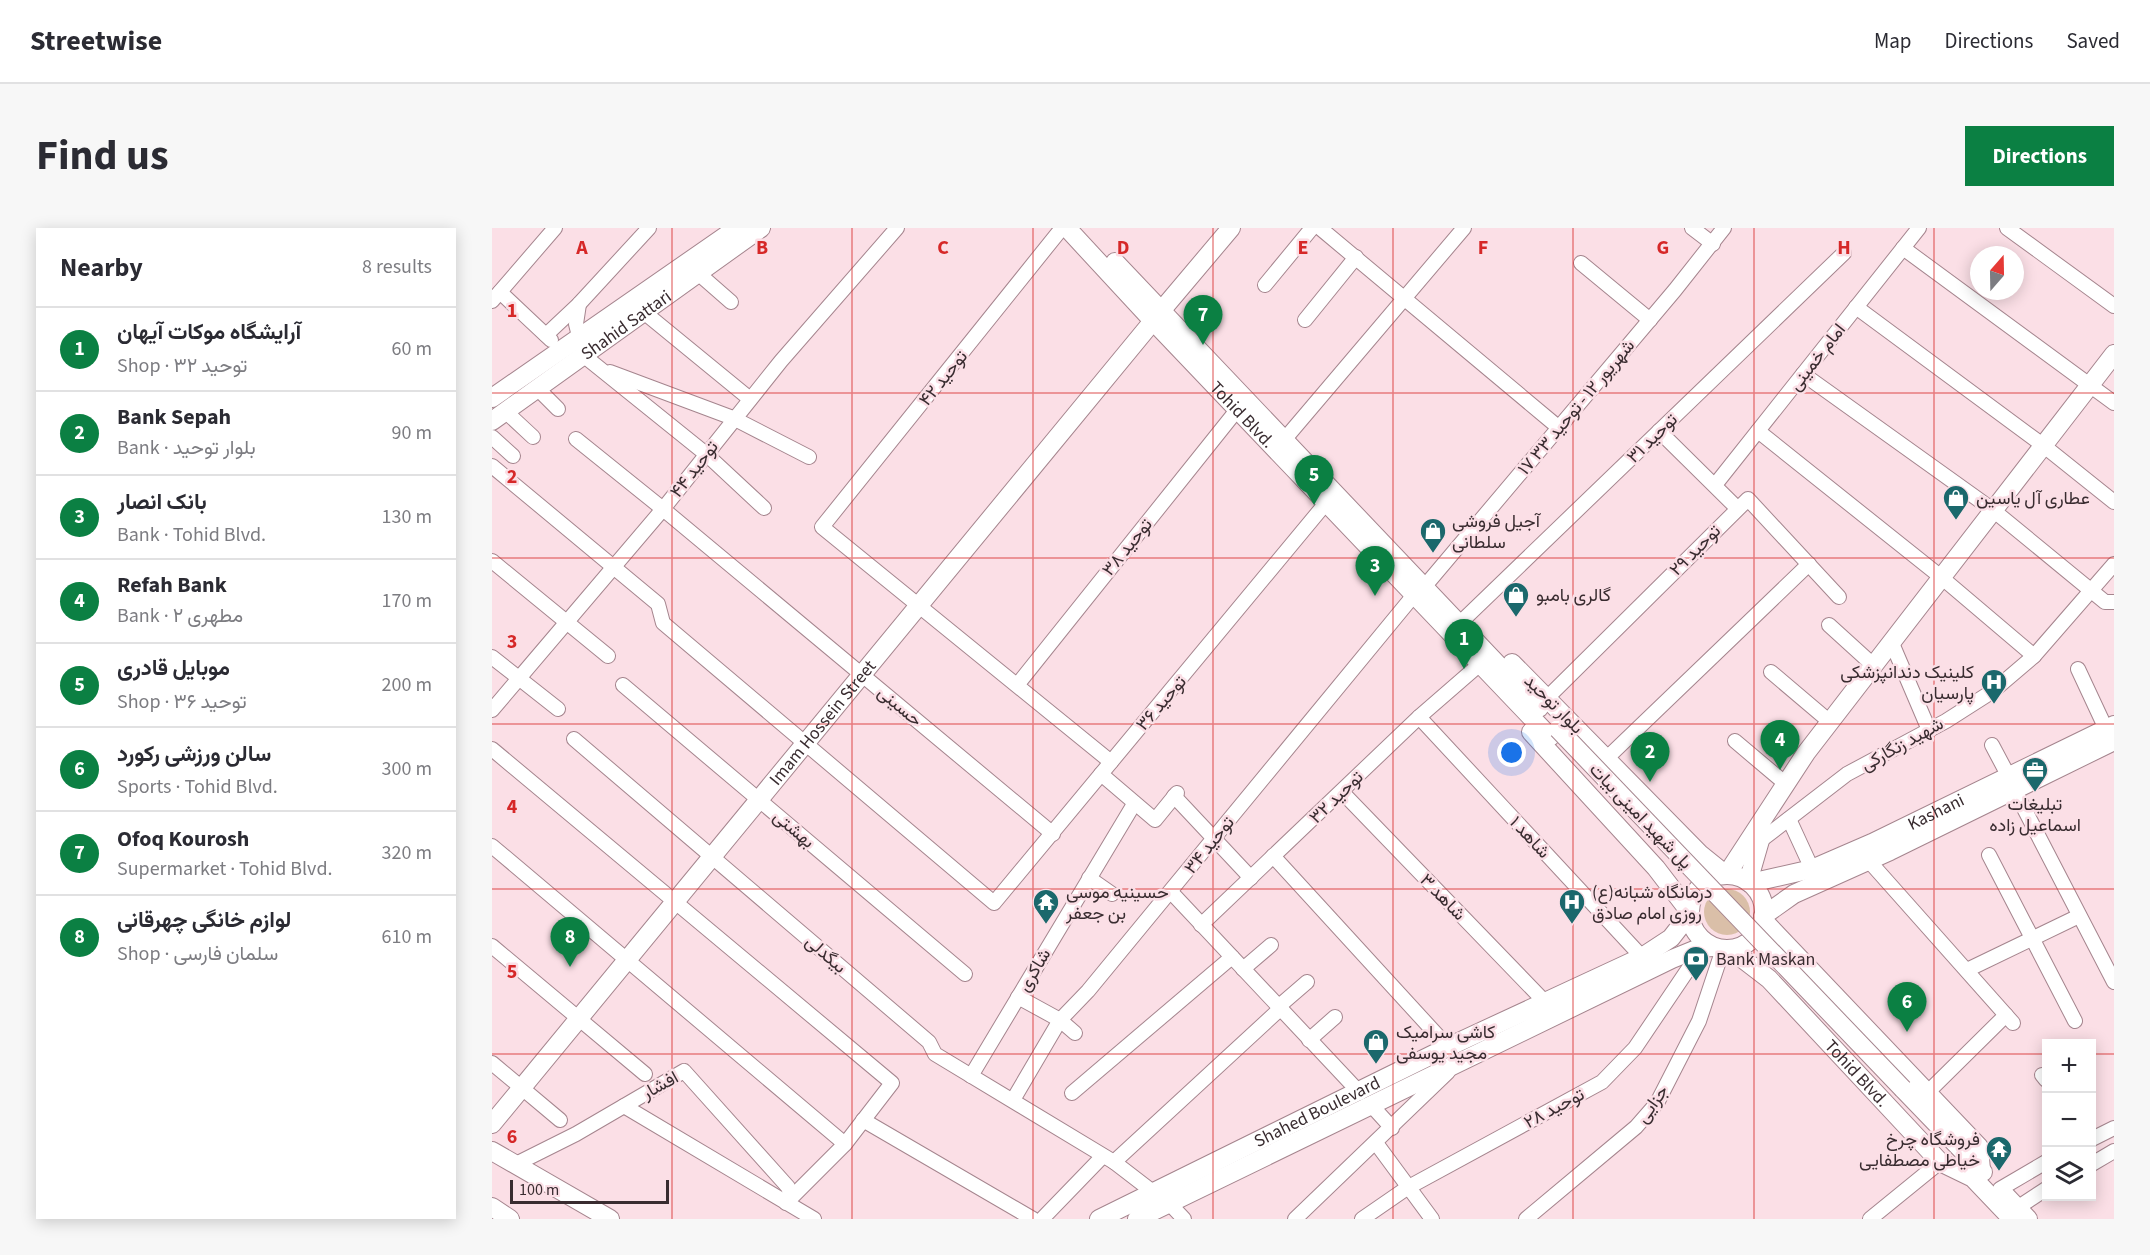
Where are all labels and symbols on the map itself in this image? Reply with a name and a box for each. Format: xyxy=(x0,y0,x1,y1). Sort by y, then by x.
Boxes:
text: A xyxy=(575,234,588,262)
text: B xyxy=(756,234,768,262)
text: C xyxy=(937,234,949,262)
text: D xyxy=(1117,234,1129,262)
text: E xyxy=(1298,234,1308,262)
text: F xyxy=(1478,234,1488,262)
text: G xyxy=(1657,234,1669,262)
text: H xyxy=(1837,234,1851,262)
north arrow xyxy=(1970,246,2024,300)
street label: Shahid Sattari xyxy=(576,284,677,366)
pin: 7 xyxy=(1184,296,1222,345)
text: 1 xyxy=(507,297,517,325)
street label: امام خمینی xyxy=(1783,318,1852,396)
street label: ۱۷ شهریور ۱۲ - توحید ۳۳ xyxy=(1512,334,1641,481)
street label: توحید ۴۲ xyxy=(913,345,974,411)
street label: Tohid Blvd. xyxy=(1204,376,1280,454)
street label: توحید ۳۱ xyxy=(1621,408,1683,469)
street label: توحید ۴۴ xyxy=(664,436,725,503)
pin: 5 xyxy=(1294,456,1334,505)
text: 2 xyxy=(507,463,517,491)
shop icon: عطاری آل یاسین xyxy=(1941,483,1971,521)
place label: عطاری آل یاسین xyxy=(1976,486,2090,511)
place label: آجیل فروشی سلطانی xyxy=(1452,509,1542,555)
street label: توحید ۳۸ xyxy=(1096,513,1158,582)
shop icon: آجیل فروشی سلطانی xyxy=(1418,516,1448,554)
street label: توحید ۲۹ xyxy=(1664,519,1727,582)
pin: 3 xyxy=(1356,546,1394,596)
shop icon: گالری بامبو xyxy=(1501,580,1531,618)
place label: گالری بامبو xyxy=(1536,583,1611,608)
pin: 1 xyxy=(1444,620,1484,669)
text: 3 xyxy=(507,628,517,656)
street label: Imam Hossein Street xyxy=(764,655,882,791)
place label: کلینیک دندانپزشکی پارسیان xyxy=(1840,660,1974,706)
hospital icon: کلینیک دندانپزشکی پارسیان xyxy=(1979,667,2009,705)
street label: بلوار توحید xyxy=(1518,669,1589,740)
street label: توحید ۳۶ xyxy=(1130,670,1192,736)
street label: حسینی xyxy=(872,680,927,733)
street label: شهید زنگارکی xyxy=(1856,711,1948,777)
pin: 4 xyxy=(1760,720,1800,770)
pin: 2 xyxy=(1630,732,1670,782)
your location xyxy=(1497,738,1526,767)
office icon: تبلیغات اسماعیل زاده xyxy=(2020,755,2050,793)
street label: پل شهید امینی بیات xyxy=(1583,758,1698,875)
street label: توحید ۳۲ xyxy=(1304,765,1369,829)
street label: Kashani xyxy=(1904,788,1969,837)
place label: تبلیغات اسماعیل زاده xyxy=(1989,792,2081,838)
text: 4 xyxy=(507,793,518,821)
street label: بهشتی xyxy=(767,805,820,854)
street label: توحید ۳۴ xyxy=(1178,811,1240,879)
street label: شاهد ۱ xyxy=(1504,811,1556,864)
street label: شاهد ۳ xyxy=(1414,868,1471,926)
place label: حسینیه موسی بن جعفر xyxy=(1065,880,1169,926)
place label: (ع)درمانگاه شبانه روزی امام صادق xyxy=(1592,880,1712,926)
temple icon: حسینیه موسی بن جعفر xyxy=(1031,887,1061,925)
hospital icon: (ع)درمانگاه شبانه روزی امام صادق xyxy=(1557,887,1587,925)
pin: 8 xyxy=(550,918,590,967)
street label: بیگدلی xyxy=(800,929,852,979)
street label: شاکری xyxy=(1012,944,1057,997)
bank icon: Bank Maskan xyxy=(1681,944,1711,982)
place label: Bank Maskan xyxy=(1716,947,1815,972)
text: 5 xyxy=(507,958,517,986)
pin: 6 xyxy=(1888,982,1926,1032)
place label: کاشی سرامیک مجید یوسفی xyxy=(1396,1020,1495,1066)
shop icon: کاشی سرامیک مجید یوسفی xyxy=(1361,1027,1391,1065)
street label: Tohid Blvd. xyxy=(1819,1034,1894,1113)
street label: افشار xyxy=(636,1065,683,1106)
street label: Shahed Boulevard xyxy=(1250,1070,1385,1154)
street label: جزایی xyxy=(1630,1080,1675,1129)
street label: توحید ۲۸ xyxy=(1520,1082,1589,1135)
text: 6 xyxy=(507,1123,517,1151)
place label: فروشگاه چرخ خیاطی مصطفایی xyxy=(1859,1127,1980,1173)
temple icon: فروشگاه چرخ خیاطی مصطفایی xyxy=(1984,1134,2014,1172)
scale bar xyxy=(510,1177,669,1204)

